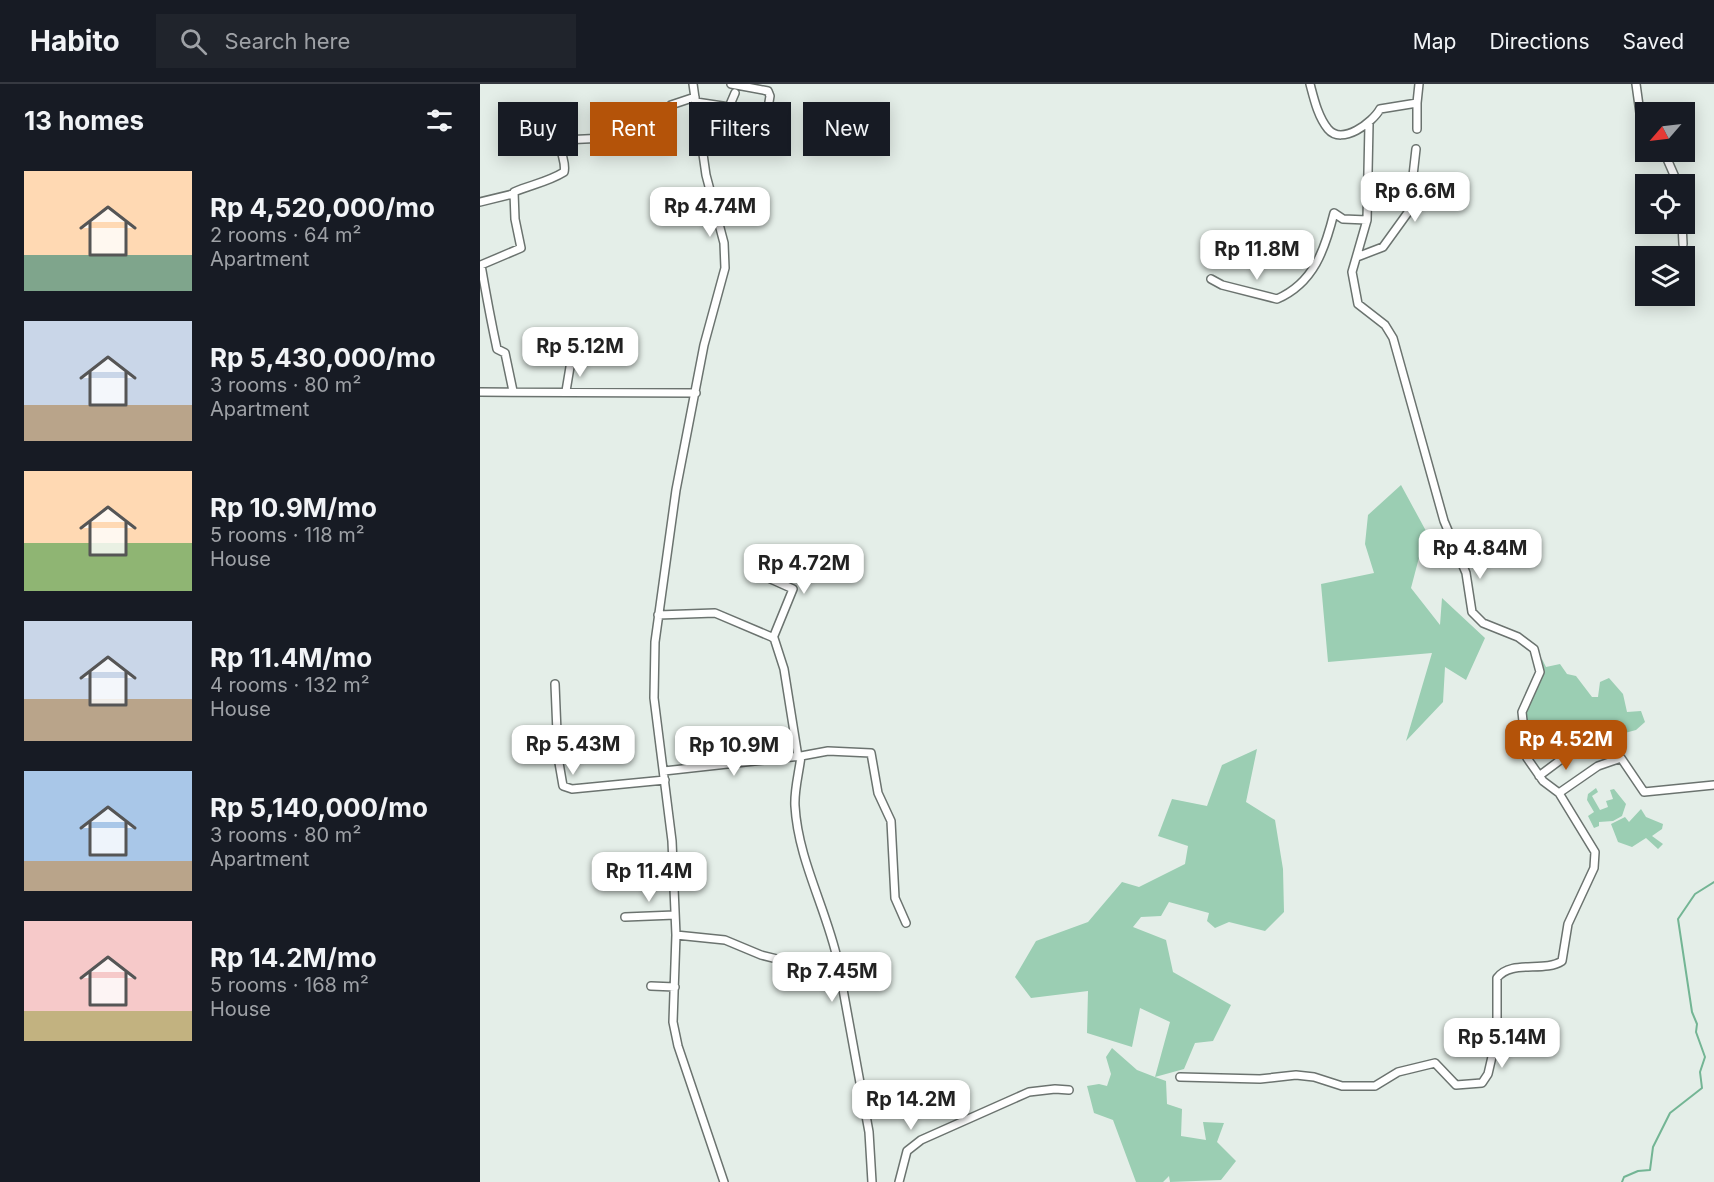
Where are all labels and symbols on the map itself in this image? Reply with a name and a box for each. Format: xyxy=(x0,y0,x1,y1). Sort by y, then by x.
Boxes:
north arrow xyxy=(1635,102,1695,162)
pin: Rp 6.6M xyxy=(1360,172,1470,223)
pin: Rp 4.74M xyxy=(648,187,772,238)
pin: Rp 11.8M xyxy=(1195,230,1319,281)
pin: Rp 5.12M xyxy=(518,327,642,378)
pin: Rp 4.84M xyxy=(1418,529,1542,580)
pin: Rp 4.72M xyxy=(742,544,866,595)
pin: Rp 4.52M xyxy=(1504,720,1628,771)
pin: Rp 5.43M xyxy=(511,725,635,776)
pin: Rp 10.9M xyxy=(672,726,796,777)
pin: Rp 11.4M xyxy=(587,852,711,903)
pin: Rp 7.45M xyxy=(770,952,894,1003)
pin: Rp 5.14M xyxy=(1440,1018,1564,1069)
pin: Rp 14.2M xyxy=(849,1080,973,1131)

